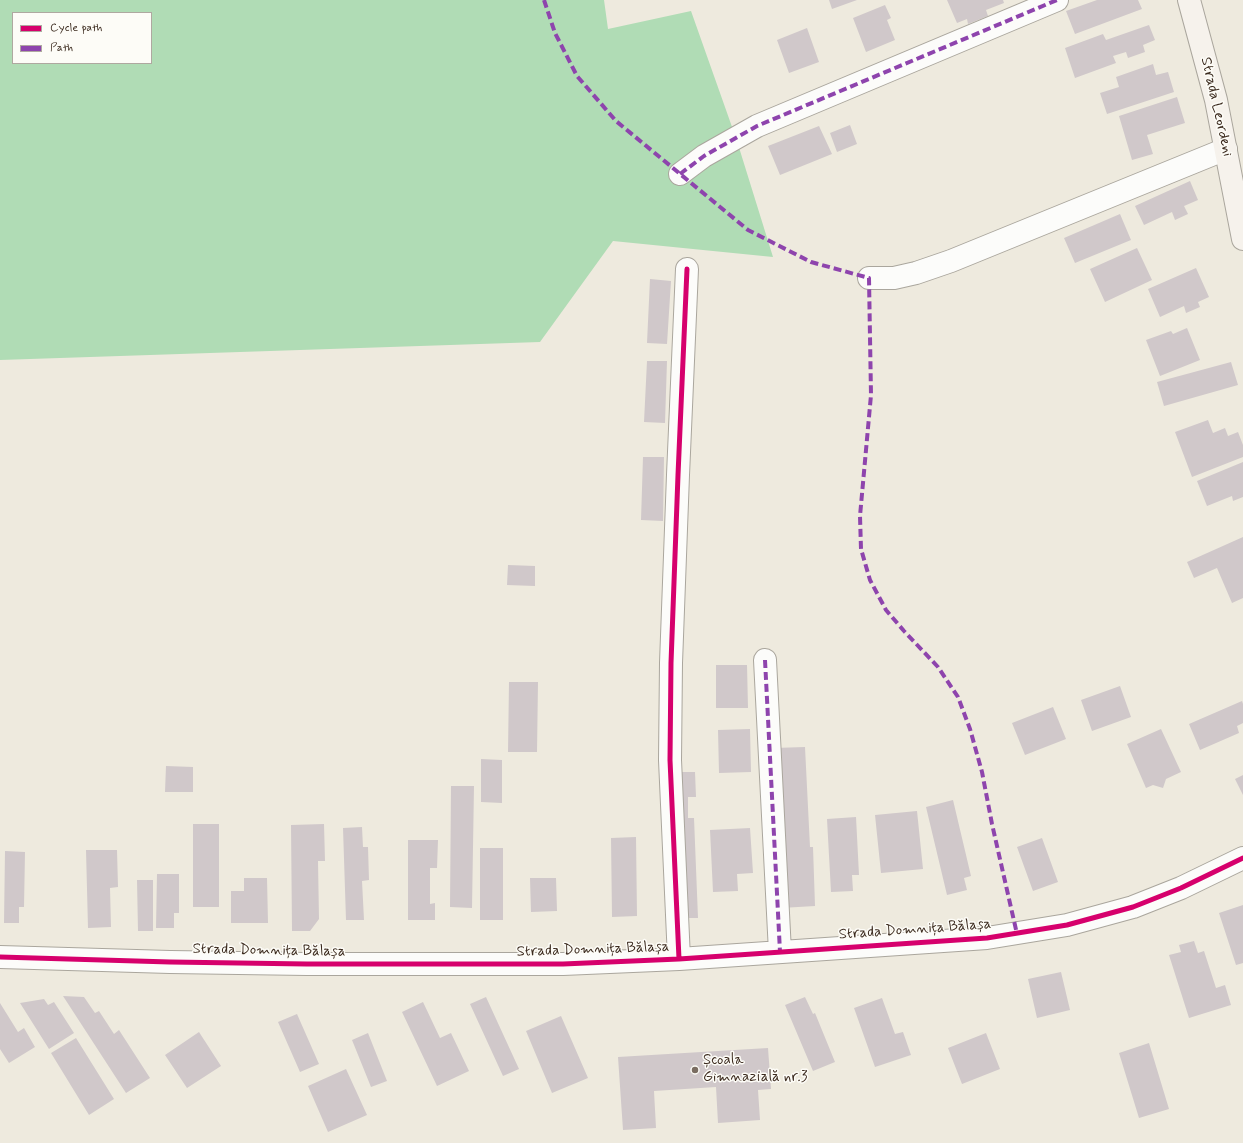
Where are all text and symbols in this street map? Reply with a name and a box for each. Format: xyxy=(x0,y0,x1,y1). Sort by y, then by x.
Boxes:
legend xyxy=(12,12,152,64)
text: Cycle path xyxy=(50,20,102,36)
text: Path xyxy=(50,40,73,56)
street label: Strada Leordeni xyxy=(1196,56,1236,158)
street label: Strada Domnița Bălașa xyxy=(838,916,992,944)
street label: Strada Domnița Bălașa xyxy=(516,938,670,962)
street label: Strada Domnița Bălașa xyxy=(192,941,346,961)
place label: Școala Gimnazială nr.3 xyxy=(703,1052,808,1087)
marker: Școala Gimnazială nr.3 xyxy=(690,1065,700,1075)

